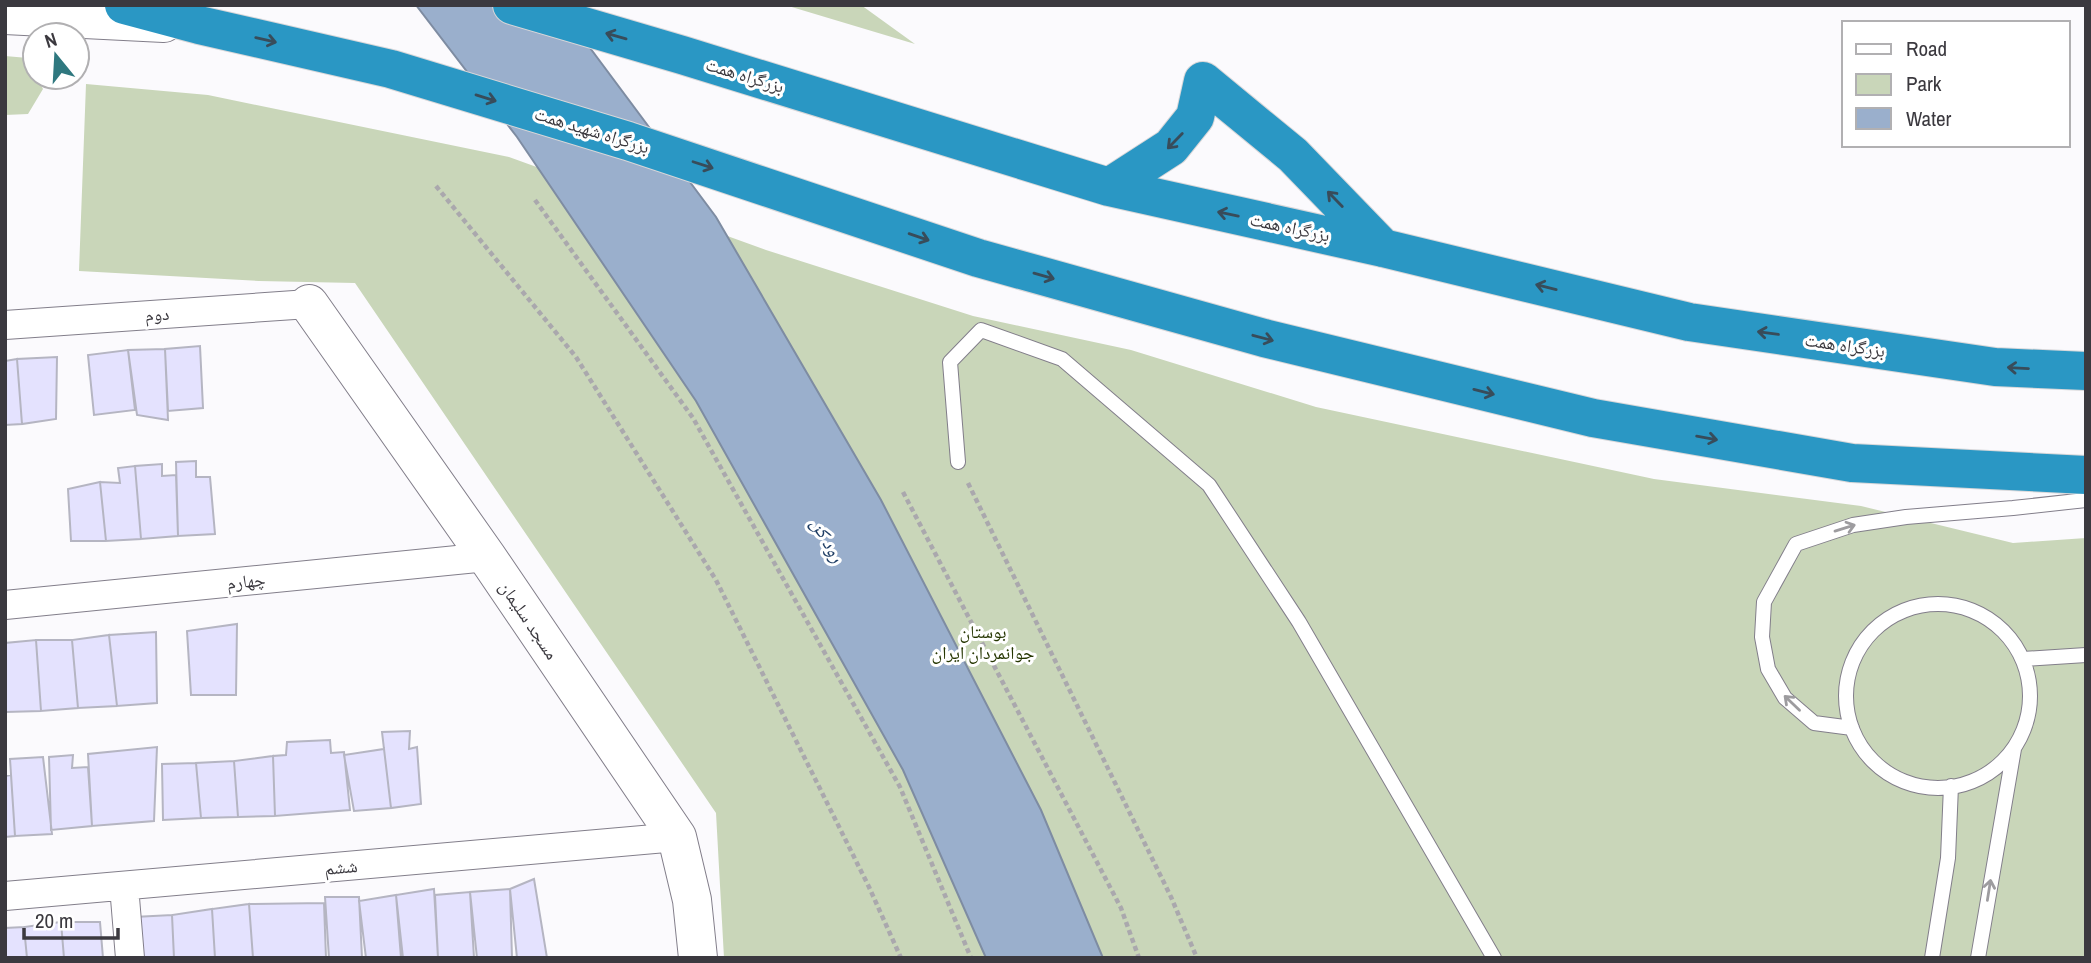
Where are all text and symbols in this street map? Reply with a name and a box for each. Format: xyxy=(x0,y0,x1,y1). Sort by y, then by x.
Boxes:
north arrow xyxy=(21,21,91,91)
legend xyxy=(1842,21,2070,147)
text: N xyxy=(41,26,60,54)
one-way arrow xyxy=(605,28,627,41)
one-way arrow xyxy=(254,34,277,48)
text: Road xyxy=(1906,34,1947,63)
street label: بزرگراه همت xyxy=(703,51,787,99)
text: Park xyxy=(1906,69,1942,98)
one-way arrow xyxy=(474,92,496,105)
street label: بزرگراه شهید همت xyxy=(532,101,652,159)
text: Water xyxy=(1906,104,1952,133)
one-way arrow xyxy=(1166,132,1183,149)
one-way arrow xyxy=(691,160,713,173)
one-way arrow xyxy=(1327,191,1344,208)
one-way arrow xyxy=(1217,206,1240,220)
street label: بزرگراه همت xyxy=(1248,206,1332,248)
one-way arrow xyxy=(907,232,929,244)
one-way arrow xyxy=(1032,270,1055,283)
one-way arrow xyxy=(1535,280,1557,293)
street label: دوم xyxy=(144,301,170,327)
one-way arrow xyxy=(1757,327,1780,340)
street label: بزرگراه همت xyxy=(1803,327,1887,363)
one-way arrow xyxy=(1251,332,1274,345)
one-way arrow xyxy=(2007,361,2029,374)
one-way arrow xyxy=(1472,386,1495,399)
one-way arrow xyxy=(1695,432,1718,445)
water label: رود کن xyxy=(805,513,851,567)
one-way arrow xyxy=(1834,520,1856,533)
street label: چهارم xyxy=(225,567,267,595)
street label: مسجد سلیمان xyxy=(493,576,565,664)
park label: بوستان جوانمردان ایران xyxy=(932,619,1034,665)
one-way arrow xyxy=(1783,694,1800,711)
street label: ششم xyxy=(323,853,359,881)
one-way arrow xyxy=(1983,879,1996,902)
scale bar xyxy=(24,897,119,941)
text: 20 m xyxy=(35,906,73,935)

